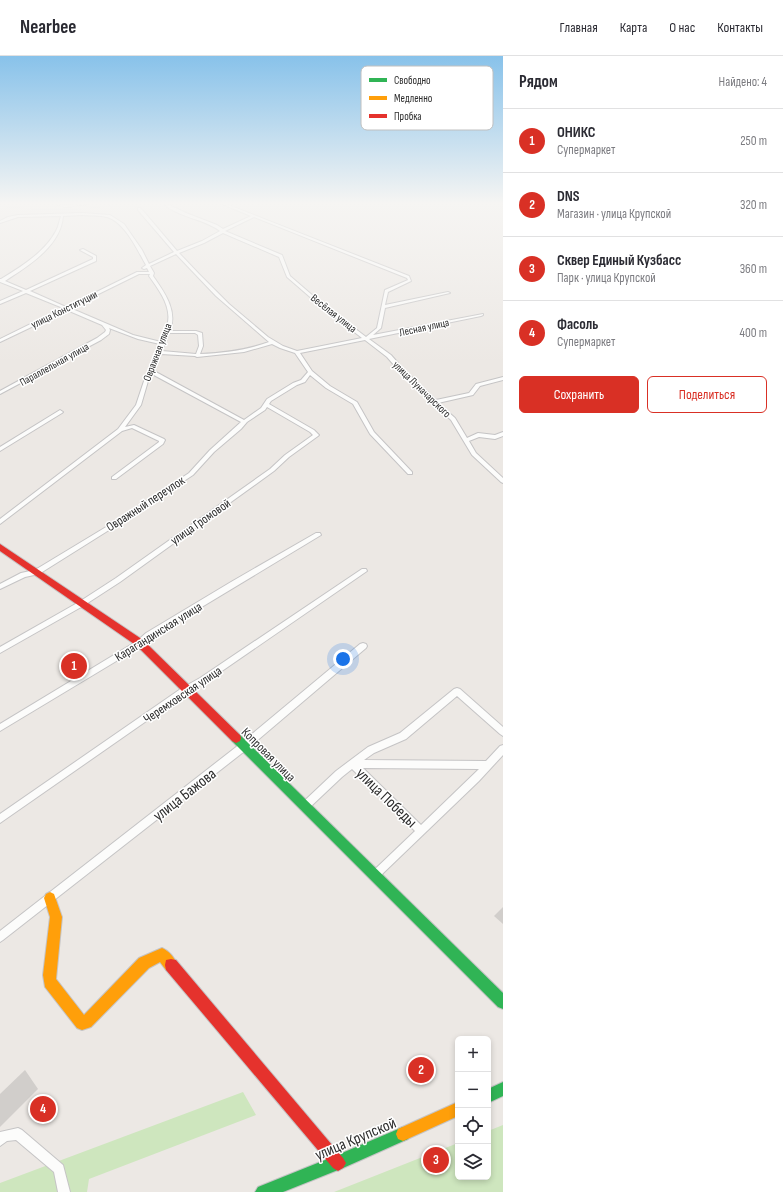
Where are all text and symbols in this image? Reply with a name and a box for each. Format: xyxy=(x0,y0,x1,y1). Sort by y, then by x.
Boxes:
text: Nearbee xyxy=(20,16,76,39)
text: Главная xyxy=(560,19,598,36)
text: Карта xyxy=(620,19,647,36)
text: О нас xyxy=(669,19,695,36)
text: Контакты xyxy=(717,19,763,36)
legend xyxy=(361,66,493,130)
text: Рядом xyxy=(519,72,558,92)
text: Свободно xyxy=(394,74,431,87)
text: Найдено: 4 xyxy=(719,74,767,90)
text: Медленно xyxy=(394,92,433,105)
text: Пробка xyxy=(394,110,422,123)
text: ОНИКС xyxy=(557,123,596,142)
text: 1 xyxy=(529,133,535,149)
text: 250 m xyxy=(740,133,767,149)
text: Супермаркет xyxy=(557,142,615,158)
text: DNS xyxy=(557,187,580,206)
text: 2 xyxy=(529,197,535,213)
text: 320 m xyxy=(740,197,767,213)
text: Магазин · улица Крупской xyxy=(557,206,671,222)
text: Сквер Единый Кузбасс xyxy=(557,251,681,270)
text: 3 xyxy=(529,261,535,277)
text: 360 m xyxy=(740,261,767,277)
text: Парк · улица Крупской xyxy=(557,270,656,286)
street label: улица Конституции xyxy=(29,288,99,331)
street label: Весёлая улица xyxy=(308,291,359,335)
text: Фасоль xyxy=(557,315,599,334)
street label: Лесная улица xyxy=(398,316,450,339)
street label: Овражная улица xyxy=(140,321,174,383)
text: 4 xyxy=(529,325,535,341)
text: 400 m xyxy=(740,325,767,341)
text: Супермаркет xyxy=(557,334,615,350)
street label: Параллельная улица xyxy=(17,340,91,389)
street label: улица Луначарского xyxy=(390,358,454,421)
button: Сохранить xyxy=(519,376,639,413)
button: Поделиться xyxy=(647,376,767,413)
street label: Овражный переулок xyxy=(103,472,188,535)
street label: улица Громовой xyxy=(167,495,234,548)
street label: Карагандинская улица xyxy=(112,599,205,665)
your location xyxy=(333,649,353,669)
pin: 1 xyxy=(61,651,87,681)
street label: Черемховская улица xyxy=(140,663,225,727)
street label: Копровая улица xyxy=(238,724,299,785)
street label: улица Победы xyxy=(351,764,420,832)
street label: улица Бажова xyxy=(150,765,220,826)
map controls xyxy=(455,1036,491,1180)
button: + xyxy=(455,1036,491,1072)
pin: 2 xyxy=(408,1055,434,1085)
button: − xyxy=(455,1072,491,1108)
pin: 4 xyxy=(30,1094,56,1124)
button: locate xyxy=(455,1108,491,1144)
street label: улица Крупской xyxy=(312,1114,399,1165)
button: layers xyxy=(455,1144,491,1180)
pin: 3 xyxy=(423,1145,449,1175)

